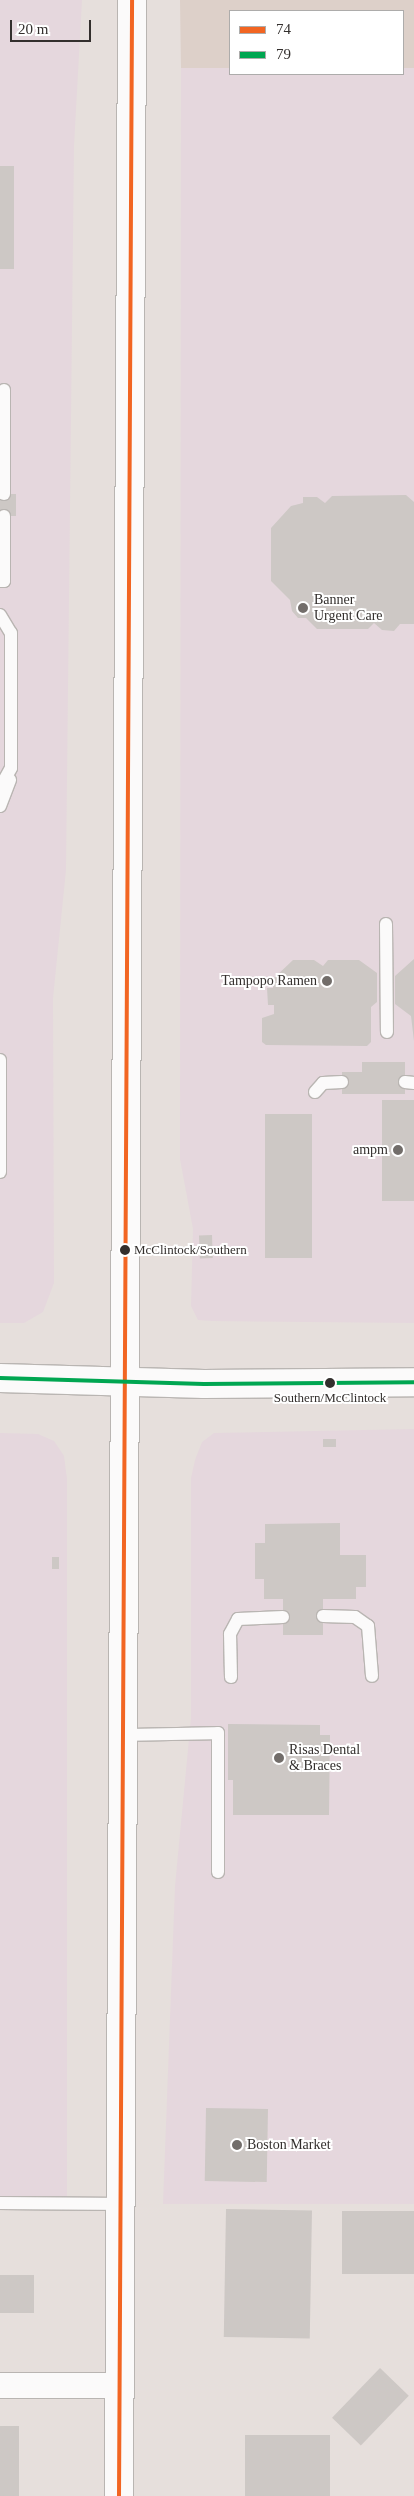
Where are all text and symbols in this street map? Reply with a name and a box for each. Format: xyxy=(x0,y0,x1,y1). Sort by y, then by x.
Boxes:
scale bar xyxy=(12,10,94,42)
legend xyxy=(229,10,404,75)
text: 20 m xyxy=(18,21,48,37)
text: 74 xyxy=(276,21,291,37)
text: 79 xyxy=(276,46,291,62)
place label: Banner Urgent Care xyxy=(314,592,383,624)
marker: Banner Urgent Care xyxy=(296,601,310,615)
place label: Tampopo Ramen xyxy=(221,973,317,989)
marker: Tampopo Ramen xyxy=(321,975,333,987)
place label: ampm xyxy=(353,1142,388,1158)
marker: ampm xyxy=(392,1144,404,1156)
place label: McClintock/Southern xyxy=(134,1242,247,1258)
marker: McClintock/Southern xyxy=(120,1245,130,1255)
marker: Southern/McClintock xyxy=(325,1378,335,1388)
place label: Southern/McClintock xyxy=(274,1390,386,1406)
place label: Risas Dental & Braces xyxy=(289,1742,360,1774)
marker: Risas Dental & Braces xyxy=(273,1752,285,1764)
place label: Boston Market xyxy=(247,2137,331,2153)
marker: Boston Market xyxy=(231,2139,243,2151)

